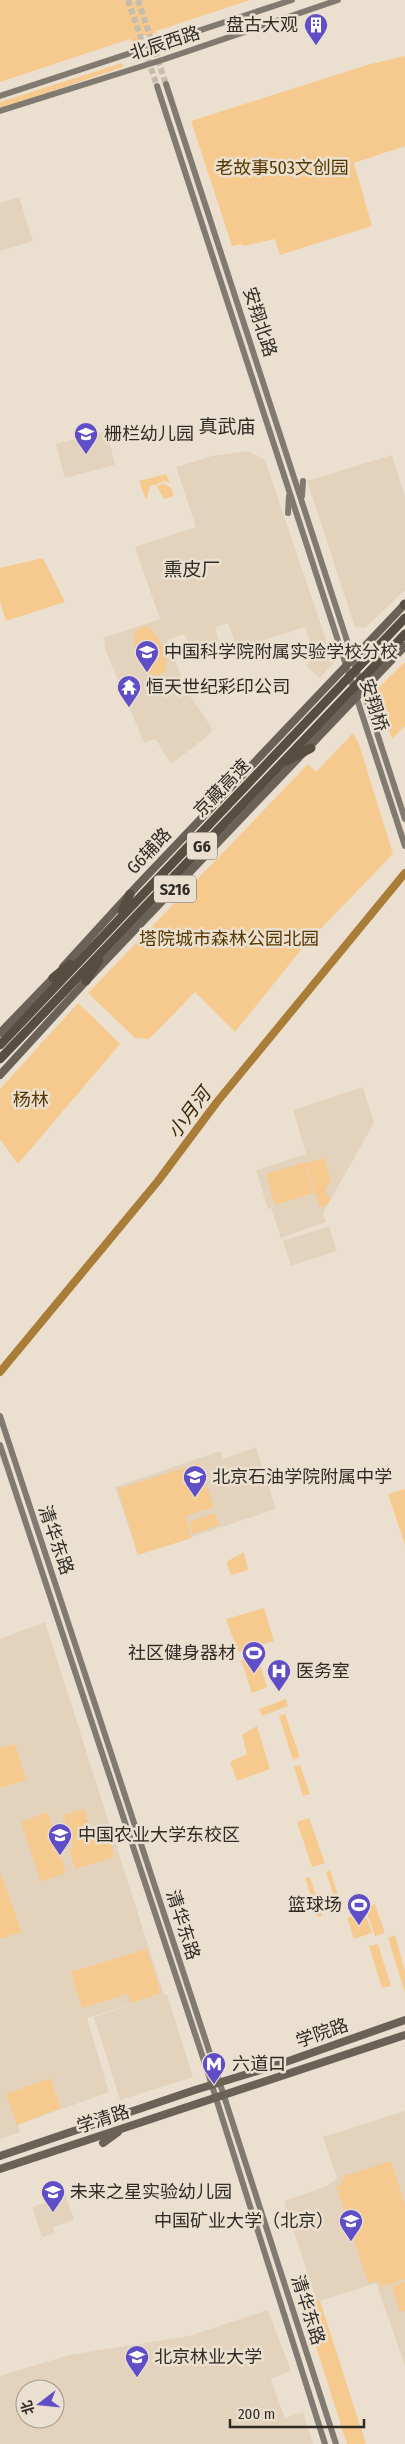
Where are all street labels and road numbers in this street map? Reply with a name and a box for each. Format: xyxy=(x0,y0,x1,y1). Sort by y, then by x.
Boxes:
street label: 北辰西路 xyxy=(127,21,203,65)
street label: 安翔北路 xyxy=(238,284,282,360)
street label: 安翔桥 xyxy=(355,676,393,734)
street label: 京藏高速 xyxy=(189,754,255,822)
street label: G6辅路 xyxy=(122,823,176,879)
road number: G6 xyxy=(187,832,217,859)
road number: S216 xyxy=(154,876,196,902)
street label: 清华东路 xyxy=(34,1502,78,1578)
street label: 清华东路 xyxy=(161,1887,205,1963)
street label: 学院路 xyxy=(293,2014,351,2052)
street label: 学清路 xyxy=(74,2100,132,2138)
street label: 清华东路 xyxy=(286,2272,330,2348)

